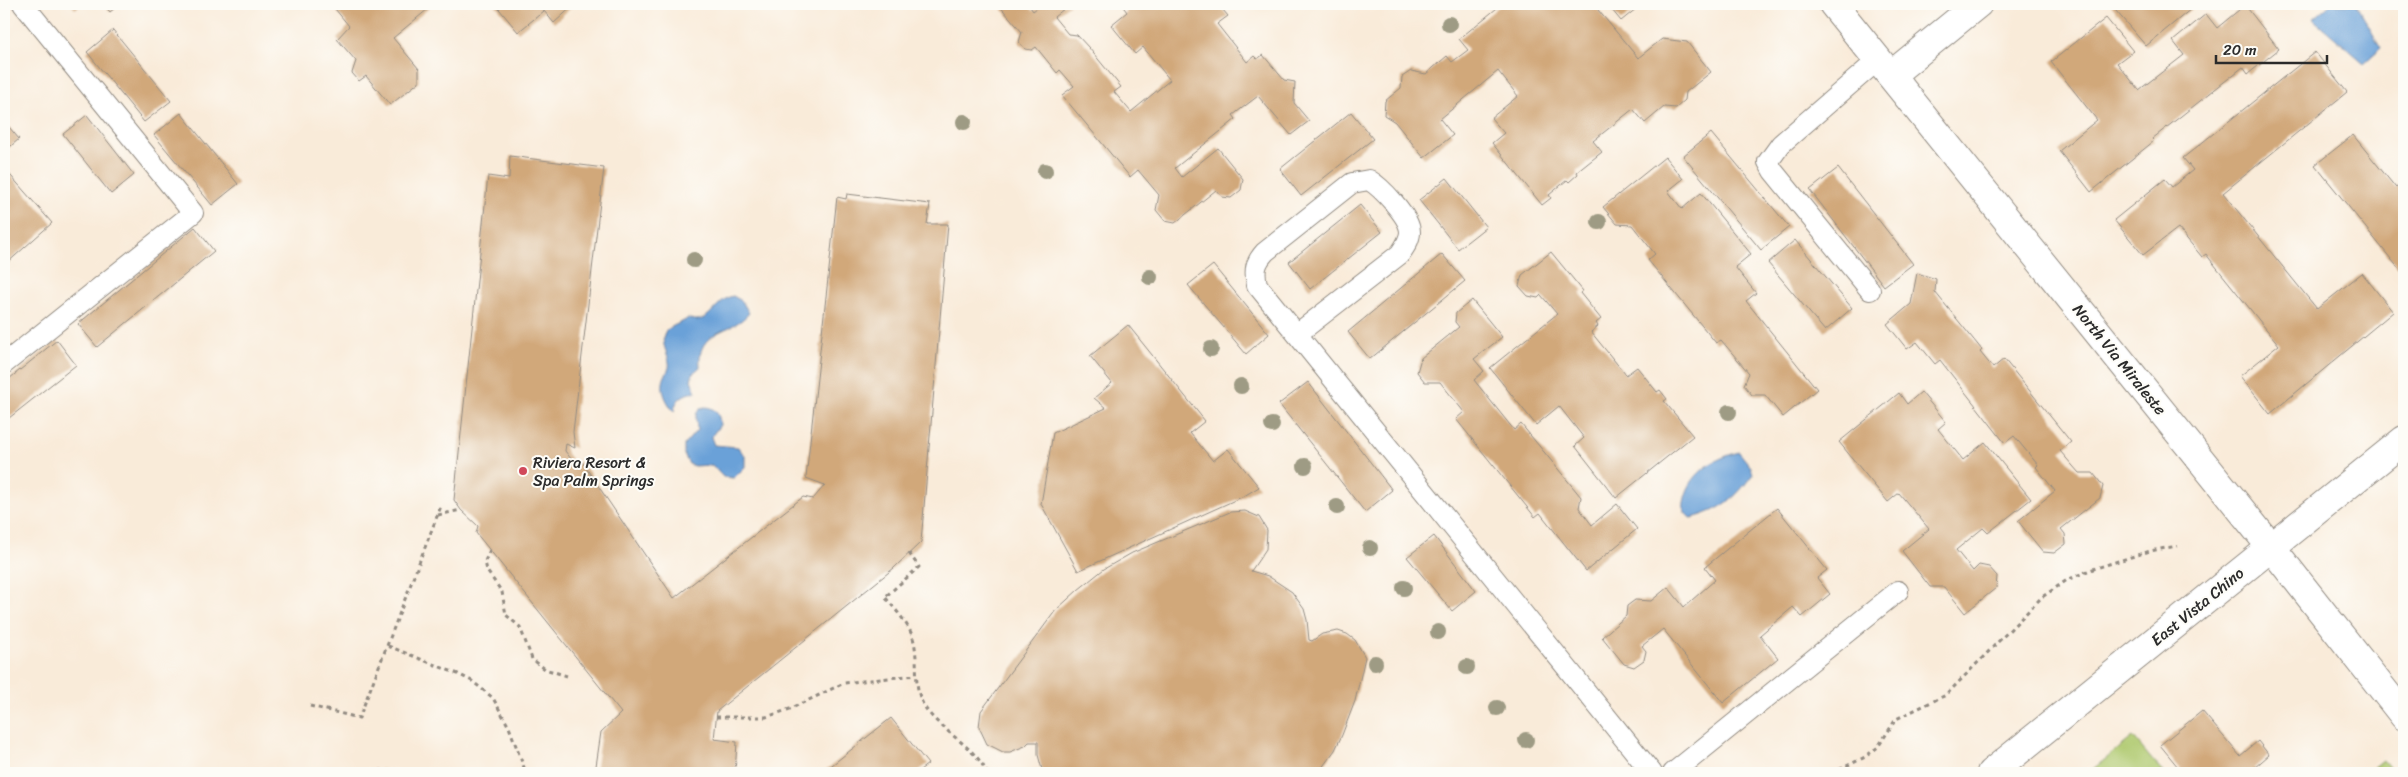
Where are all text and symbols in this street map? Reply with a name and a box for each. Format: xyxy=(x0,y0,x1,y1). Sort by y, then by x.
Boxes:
scale bar xyxy=(2216,32,2327,64)
text: 20 m xyxy=(2223,37,2257,63)
street label: North Via Miraleste xyxy=(2065,297,2174,422)
place label: Riviera Resort & Spa Palm Springs xyxy=(533,448,655,495)
marker: Riviera Resort & Spa Palm Springs xyxy=(517,465,529,477)
street label: East Vista Chino xyxy=(2144,559,2251,653)

